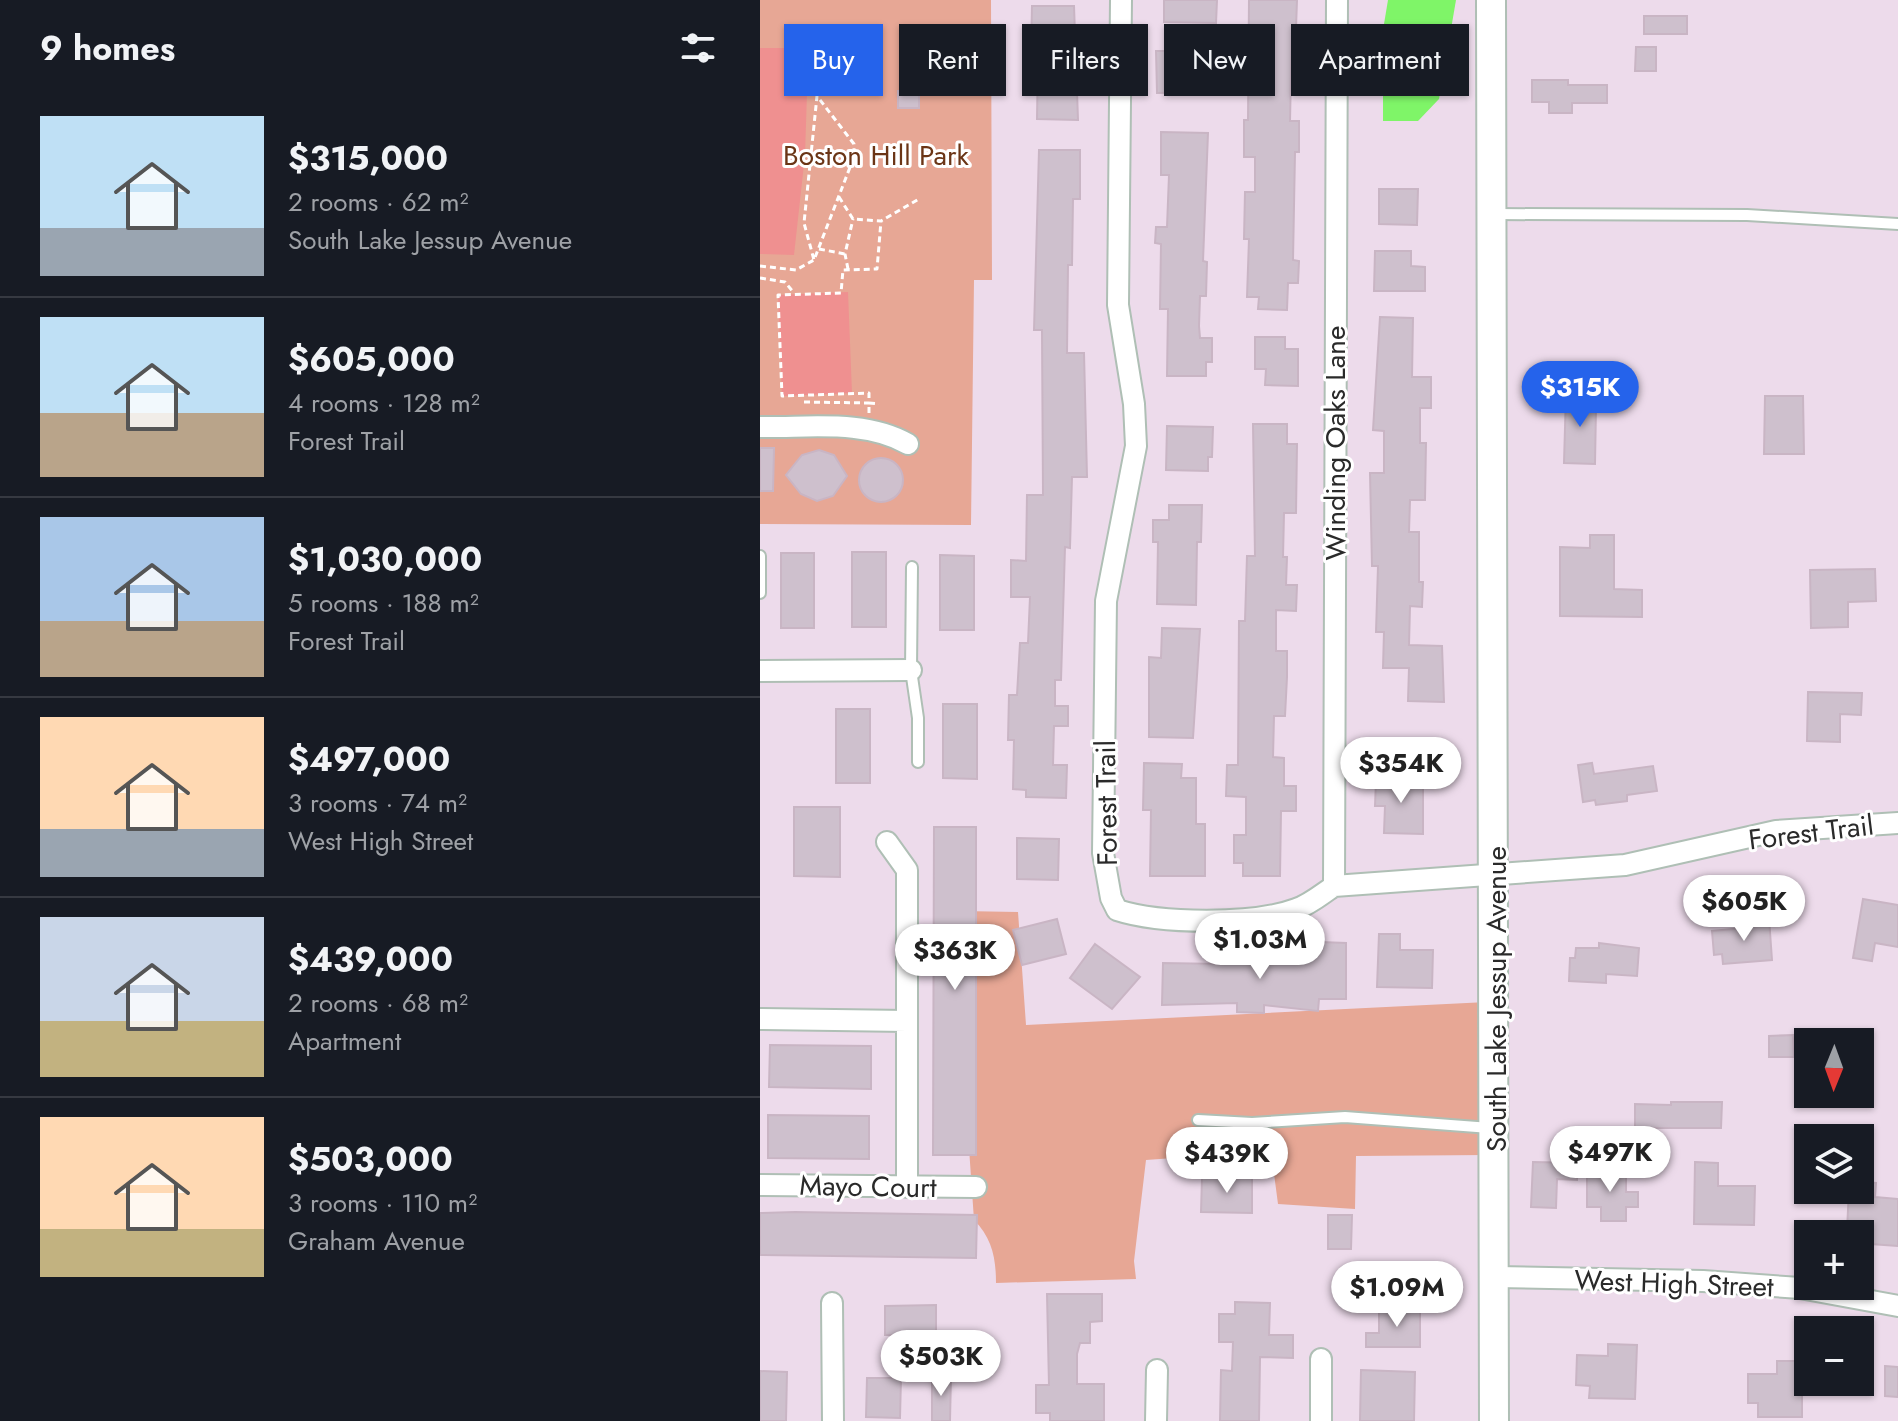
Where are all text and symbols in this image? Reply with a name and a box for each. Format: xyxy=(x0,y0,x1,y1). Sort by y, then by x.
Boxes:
text: 9 homes xyxy=(40,24,175,73)
chip: Buy xyxy=(784,24,883,96)
chip: Rent xyxy=(899,24,1006,96)
chip: Filters xyxy=(1022,24,1148,96)
chip: New xyxy=(1164,24,1275,96)
chip: Apartment xyxy=(1291,24,1469,96)
icon: filters xyxy=(676,26,720,70)
text: $315,000 xyxy=(288,134,448,183)
park label: Boston Hill Park xyxy=(783,135,970,176)
icon: home xyxy=(104,148,200,244)
text: 2 rooms · 62 m² xyxy=(288,183,469,221)
text: South Lake Jessup Avenue xyxy=(288,221,572,259)
street label: Winding Oaks Lane xyxy=(1315,326,1356,560)
text: $605,000 xyxy=(288,335,455,384)
icon: home xyxy=(104,349,200,445)
pin: $315K xyxy=(1524,361,1636,429)
text: $315K xyxy=(1540,368,1620,406)
text: 4 rooms · 128 m² xyxy=(288,384,480,422)
text: Forest Trail xyxy=(288,422,405,460)
text: $1,030,000 xyxy=(288,535,482,584)
icon: home xyxy=(104,549,200,645)
text: 5 rooms · 188 m² xyxy=(288,584,479,622)
text: Forest Trail xyxy=(288,622,405,660)
text: $497,000 xyxy=(288,735,450,784)
pin: $354K xyxy=(1345,737,1457,805)
street label: Forest Trail xyxy=(1085,740,1128,866)
text: $354K xyxy=(1358,744,1444,782)
icon: home xyxy=(104,749,200,845)
text: 3 rooms · 74 m² xyxy=(288,784,467,822)
street label: Forest Trail xyxy=(1746,804,1876,861)
text: West High Street xyxy=(288,822,473,860)
street label: South Lake Jessup Avenue xyxy=(1476,846,1517,1152)
pin: $605K xyxy=(1688,875,1800,943)
text: $605K xyxy=(1701,882,1787,920)
pin: $1.03M xyxy=(1195,913,1325,981)
text: $1.03M xyxy=(1213,920,1307,958)
pin: $363K xyxy=(899,924,1011,992)
text: $363K xyxy=(913,931,997,969)
text: $439,000 xyxy=(288,935,453,984)
icon: home xyxy=(104,949,200,1045)
text: 2 rooms · 68 m² xyxy=(288,984,468,1022)
text: Apartment xyxy=(288,1022,401,1060)
north arrow xyxy=(1794,1028,1874,1108)
map controls xyxy=(1794,1028,1874,1396)
button: layers xyxy=(1794,1124,1874,1204)
pin: $497K xyxy=(1554,1126,1666,1194)
pin: $439K xyxy=(1171,1127,1283,1195)
text: $497K xyxy=(1568,1133,1652,1171)
text: $439K xyxy=(1184,1134,1270,1172)
text: $503,000 xyxy=(288,1135,453,1184)
icon: home xyxy=(104,1149,200,1245)
street label: Mayo Court xyxy=(799,1165,937,1208)
text: 3 rooms · 110 m² xyxy=(288,1184,477,1222)
button: + xyxy=(1794,1220,1874,1300)
text: Graham Avenue xyxy=(288,1222,465,1260)
street label: West High Street xyxy=(1574,1260,1775,1307)
pin: $1.09M xyxy=(1332,1261,1462,1329)
text: $1.09M xyxy=(1349,1268,1445,1306)
button: − xyxy=(1794,1316,1874,1396)
pin: $503K xyxy=(885,1330,997,1398)
text: $503K xyxy=(899,1337,983,1375)

